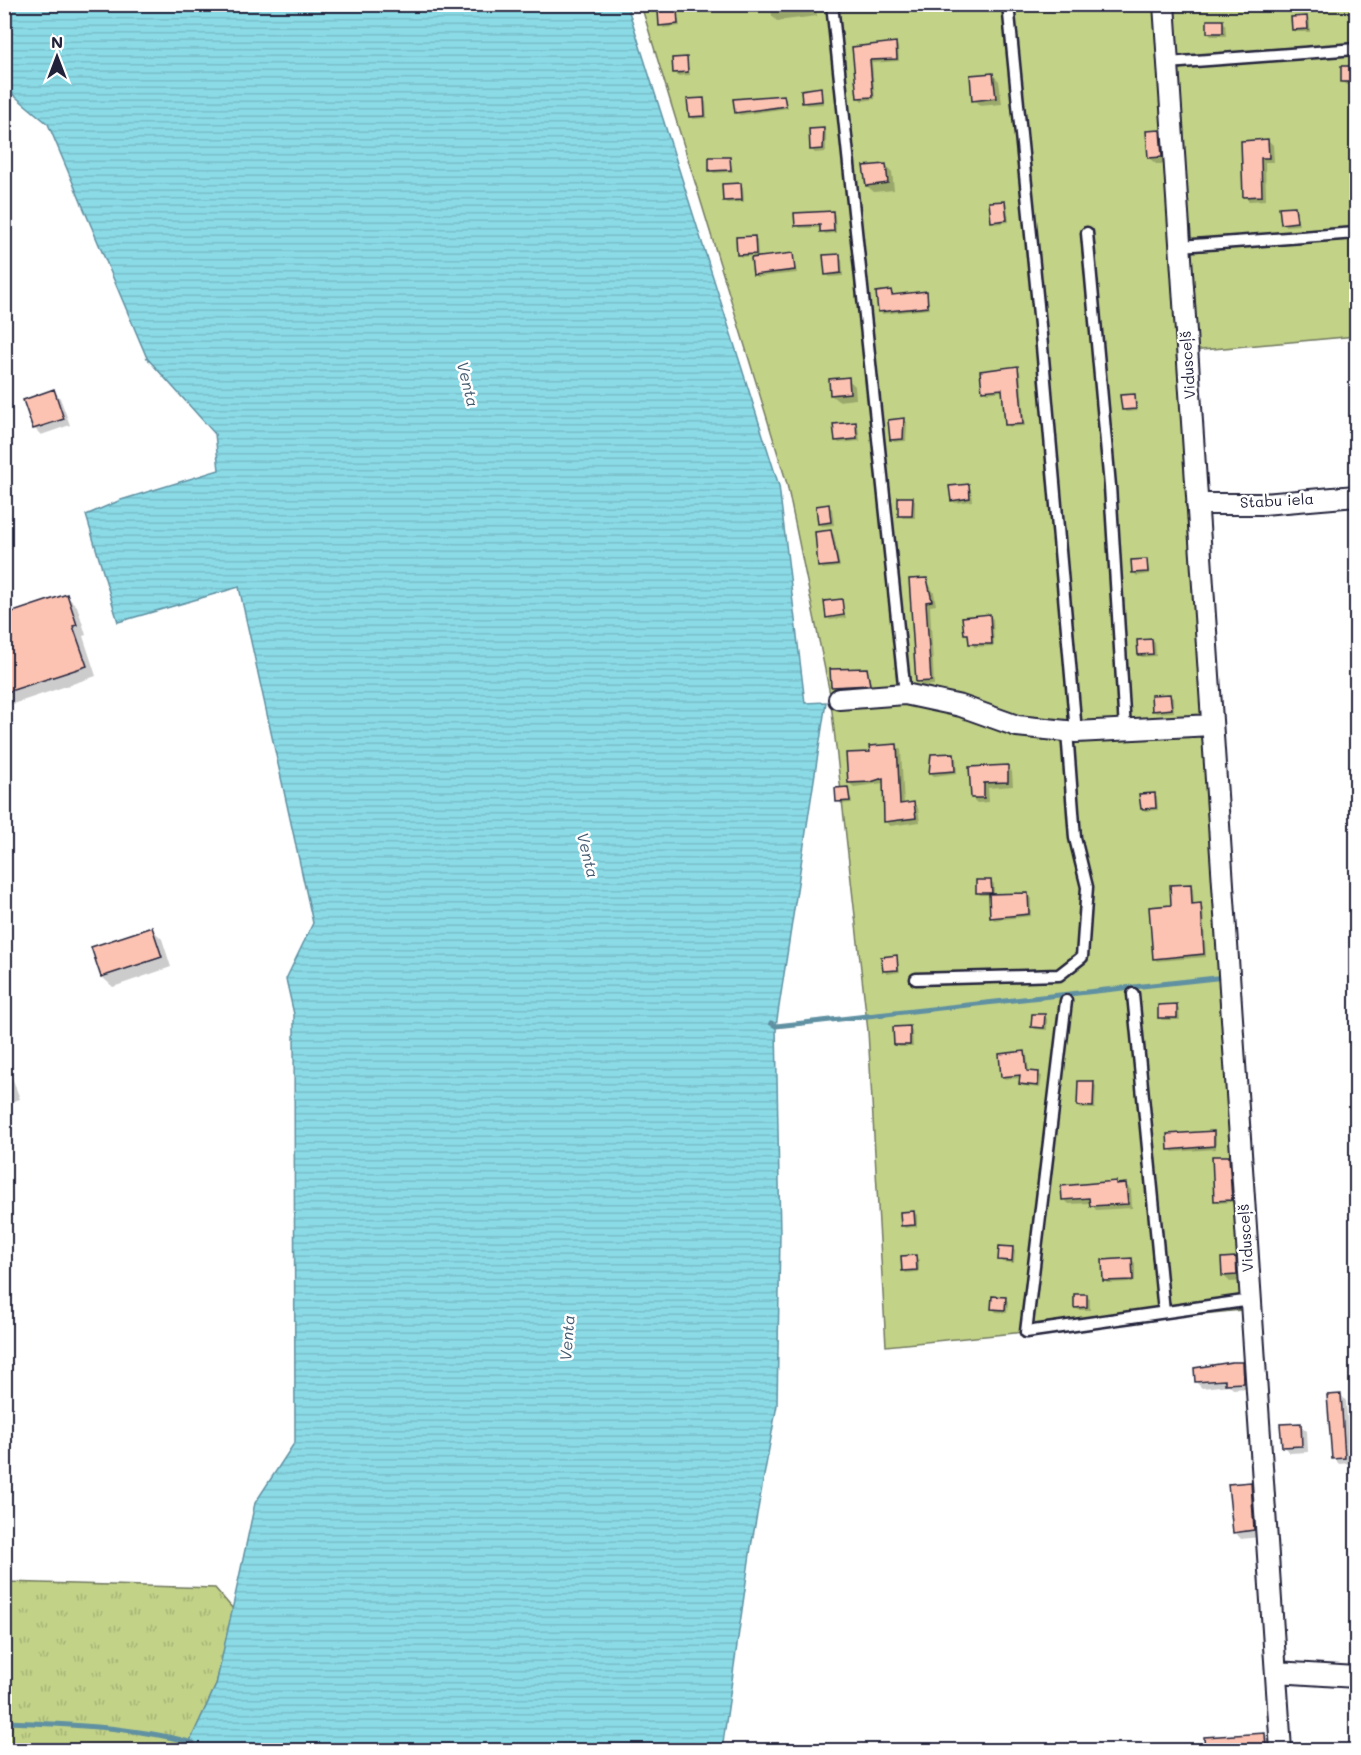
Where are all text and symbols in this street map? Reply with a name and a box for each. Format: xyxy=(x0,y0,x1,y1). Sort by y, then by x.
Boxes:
north arrow xyxy=(27,27,87,87)
text: N xyxy=(51,31,63,52)
street label: Vidusceļš xyxy=(1175,330,1200,400)
water label: Venta xyxy=(453,359,484,409)
street label: Stabu iela xyxy=(1240,488,1314,512)
water label: Venta xyxy=(573,830,604,880)
street label: Vidusceļš xyxy=(1233,1203,1258,1273)
water label: Venta xyxy=(554,1314,579,1362)

